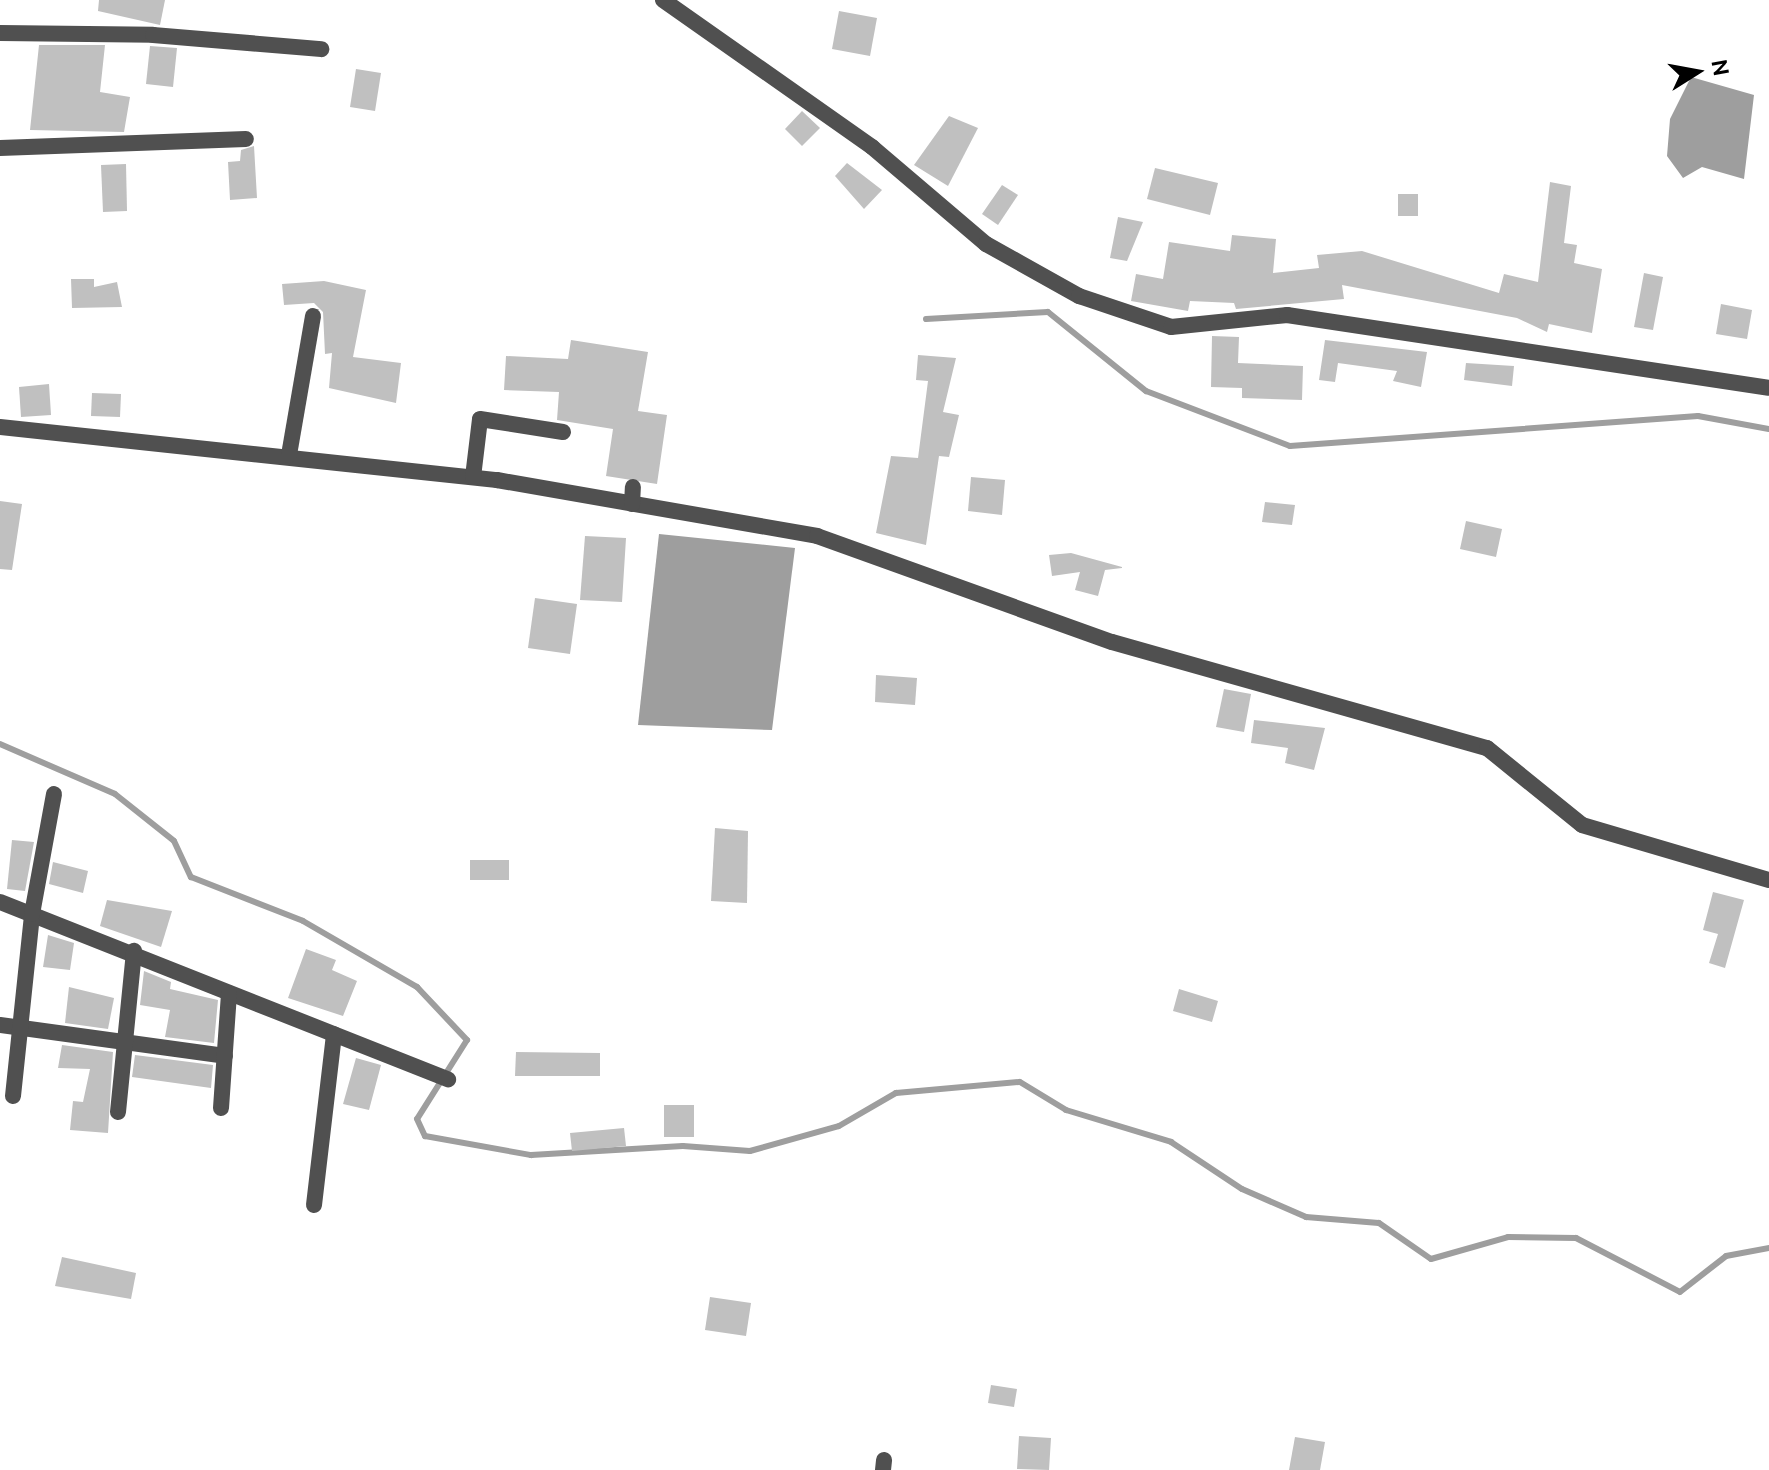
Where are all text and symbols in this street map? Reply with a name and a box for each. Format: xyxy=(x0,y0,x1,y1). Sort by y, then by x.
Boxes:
north arrow xyxy=(1657,32,1737,112)
text: N xyxy=(1707,57,1735,78)

